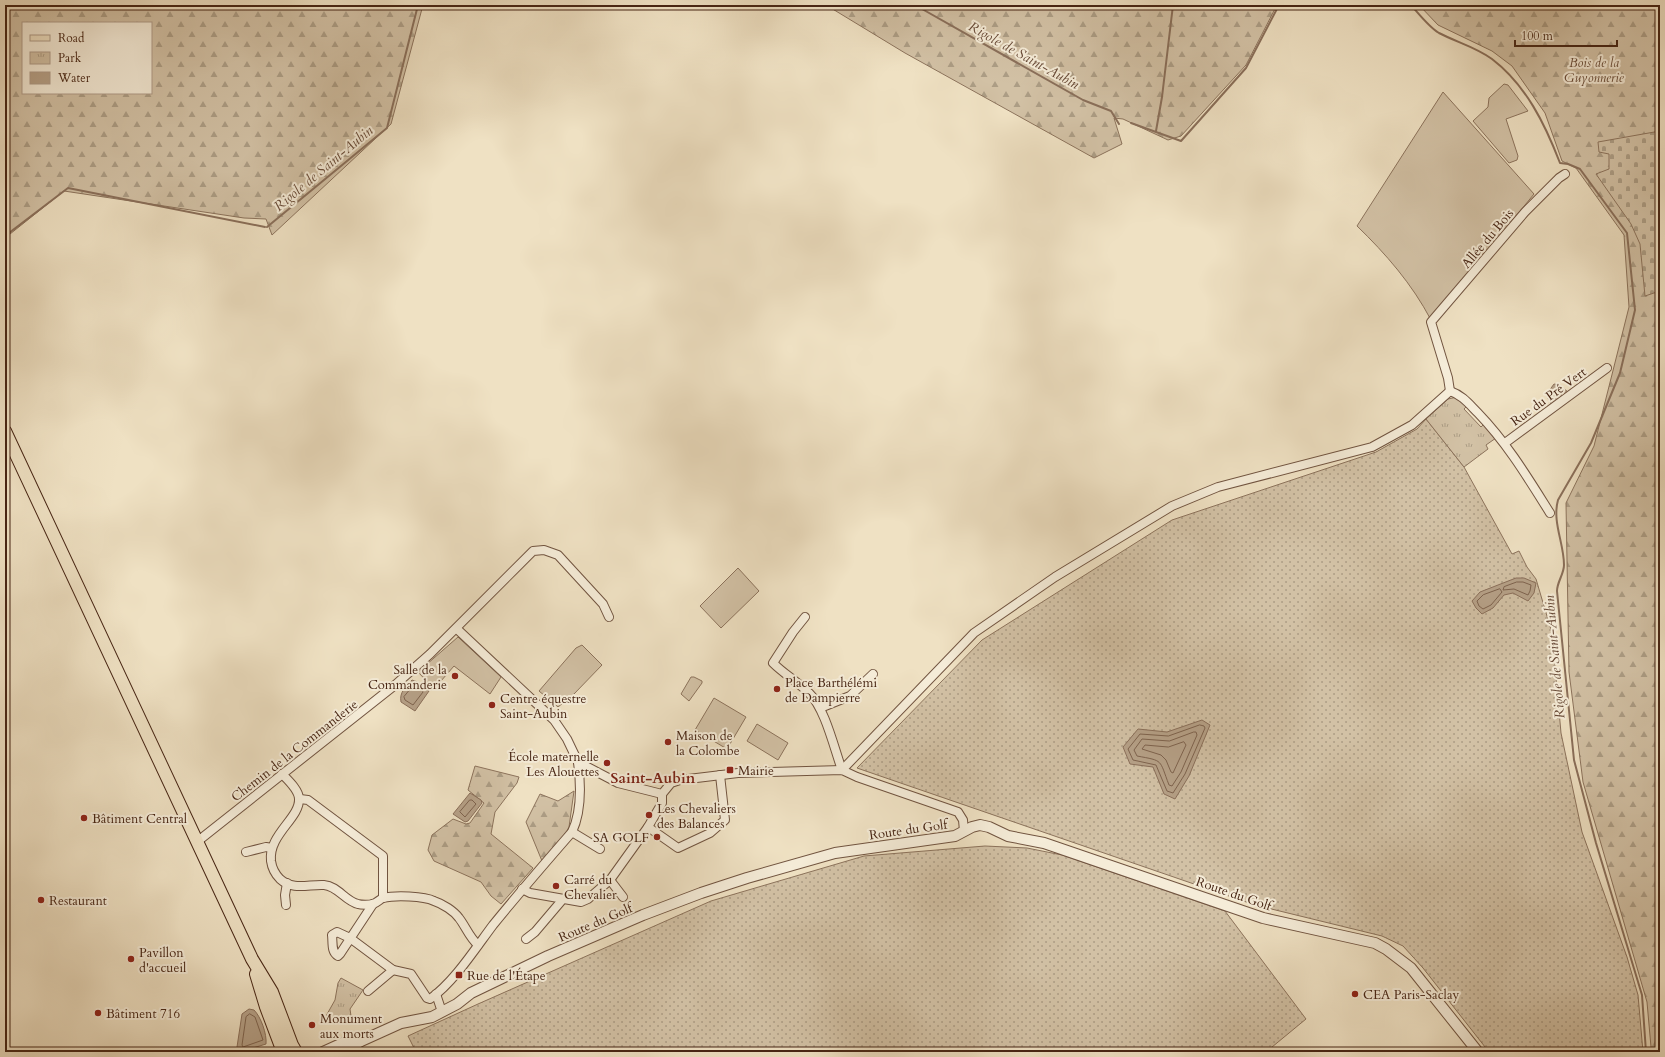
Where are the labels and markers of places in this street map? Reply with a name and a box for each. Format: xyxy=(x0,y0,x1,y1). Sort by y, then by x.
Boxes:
place label: Salle de la Commanderie xyxy=(368,661,447,694)
marker: Salle de la Commanderie xyxy=(450,671,460,681)
place label: Place Barthélémi de Dampierre xyxy=(785,674,877,707)
marker: Place Barthélémi de Dampierre xyxy=(772,684,782,694)
place label: Centre équestre Saint-Aubin xyxy=(500,690,587,723)
marker: Centre équestre Saint-Aubin xyxy=(487,700,497,710)
place label: Maison de la Colombe xyxy=(676,727,740,760)
marker: Maison de la Colombe xyxy=(663,737,673,747)
place label: École maternelle Les Alouettes xyxy=(508,748,599,781)
marker: École maternelle Les Alouettes xyxy=(602,758,612,768)
place label: Mairie xyxy=(738,762,774,780)
marker: Mairie xyxy=(725,765,735,775)
place label: Les Chevaliers des Balances xyxy=(657,800,736,833)
place label: Bâtiment Central xyxy=(92,810,188,828)
marker: Les Chevaliers des Balances xyxy=(644,810,654,820)
marker: Bâtiment Central xyxy=(79,813,89,823)
place label: SA GOLF xyxy=(593,829,649,847)
marker: SA GOLF xyxy=(652,832,662,842)
place label: Carré du Chevalier xyxy=(564,871,617,904)
marker: Carré du Chevalier xyxy=(551,881,561,891)
place label: Restaurant xyxy=(49,892,107,910)
marker: Restaurant xyxy=(36,895,46,905)
place label: Pavillon d'accueil xyxy=(139,944,187,977)
marker: Pavillon d'accueil xyxy=(126,954,136,964)
place label: Rue de l'Étape xyxy=(467,967,546,985)
marker: Rue de l'Étape xyxy=(454,970,464,980)
place label: CEA Paris-Saclay xyxy=(1363,986,1460,1004)
marker: CEA Paris-Saclay xyxy=(1350,989,1360,999)
place label: Bâtiment 716 xyxy=(106,1005,180,1023)
marker: Bâtiment 716 xyxy=(93,1008,103,1018)
place label: Monument aux morts xyxy=(320,1010,382,1043)
marker: Monument aux morts xyxy=(307,1020,317,1030)

